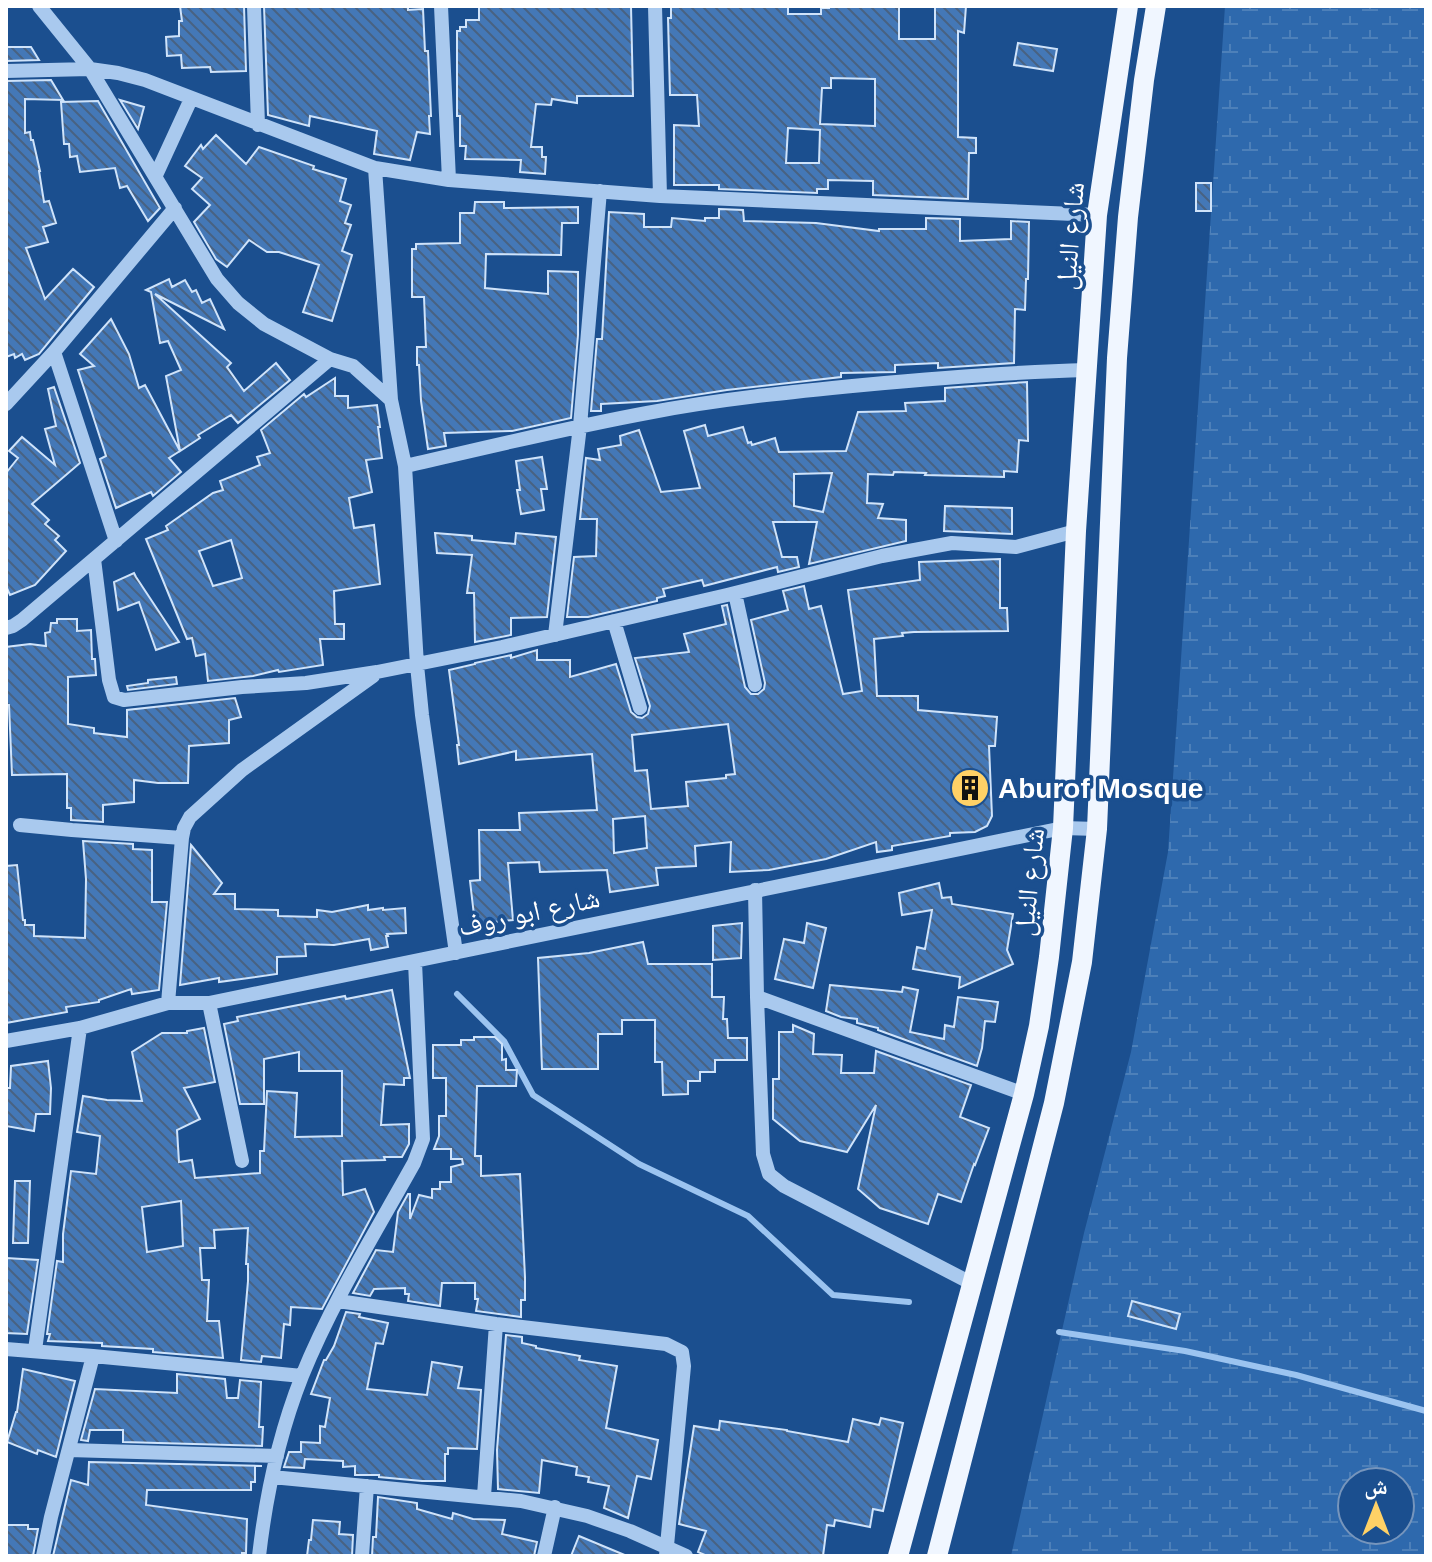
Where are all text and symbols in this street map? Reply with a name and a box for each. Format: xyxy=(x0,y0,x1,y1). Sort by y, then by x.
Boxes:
street label: شارع النيل xyxy=(1050,181,1092,292)
building icon: Aburof Mosque xyxy=(949,767,991,809)
place label: Aburof Mosque xyxy=(998,773,1203,804)
street label: شارع النيل xyxy=(1008,826,1052,938)
street label: شارع ابو روف xyxy=(455,882,603,944)
north arrow xyxy=(1336,1466,1416,1546)
text: ش xyxy=(1364,1474,1388,1500)

